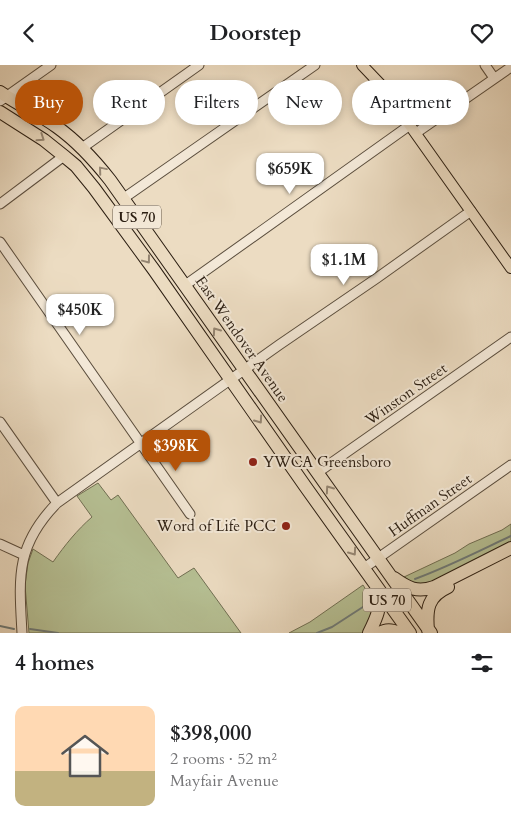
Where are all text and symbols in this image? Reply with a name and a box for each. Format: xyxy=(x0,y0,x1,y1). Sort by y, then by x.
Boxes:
text: Doorstep xyxy=(209,18,302,48)
icon: back xyxy=(15,19,43,47)
icon: heart xyxy=(468,19,496,47)
chip: Buy xyxy=(15,80,83,125)
chip: Rent xyxy=(93,80,165,125)
chip: Filters xyxy=(175,80,258,125)
chip: New xyxy=(268,80,342,125)
chip: Apartment xyxy=(352,80,469,125)
one-way arrow xyxy=(35,132,45,141)
pin: $659K xyxy=(255,153,325,195)
text: $659K xyxy=(267,158,313,180)
one-way arrow xyxy=(98,166,107,175)
road number: US 70 xyxy=(113,205,161,228)
pin: $1.1M xyxy=(309,243,379,286)
text: $1.1M xyxy=(322,249,366,271)
one-way arrow xyxy=(141,254,149,263)
street label: East Wendover Avenue xyxy=(191,272,293,406)
pin: $450K xyxy=(45,293,115,336)
text: $450K xyxy=(57,299,103,321)
one-way arrow xyxy=(213,327,222,336)
street label: Winston Street xyxy=(360,358,451,430)
one-way arrow xyxy=(253,414,262,424)
pin: $398K xyxy=(141,429,211,472)
text: $398K xyxy=(153,435,199,457)
place label: YWCA Greensboro xyxy=(263,452,391,472)
marker: YWCA Greensboro xyxy=(247,456,259,468)
street label: Huffman Street xyxy=(384,469,476,541)
one-way arrow xyxy=(326,485,335,495)
place label: Word of Life PCC xyxy=(156,516,276,536)
marker: Word of Life PCC xyxy=(280,520,292,532)
one-way arrow xyxy=(347,546,356,556)
road number: US 70 xyxy=(363,589,411,611)
text: 4 homes xyxy=(15,649,94,678)
icon: filters xyxy=(468,649,496,677)
text: $398,000 xyxy=(170,719,251,748)
icon: home xyxy=(55,726,115,786)
text: 2 rooms · 52 m² xyxy=(170,748,277,770)
text: Mayfair Avenue xyxy=(170,770,279,792)

